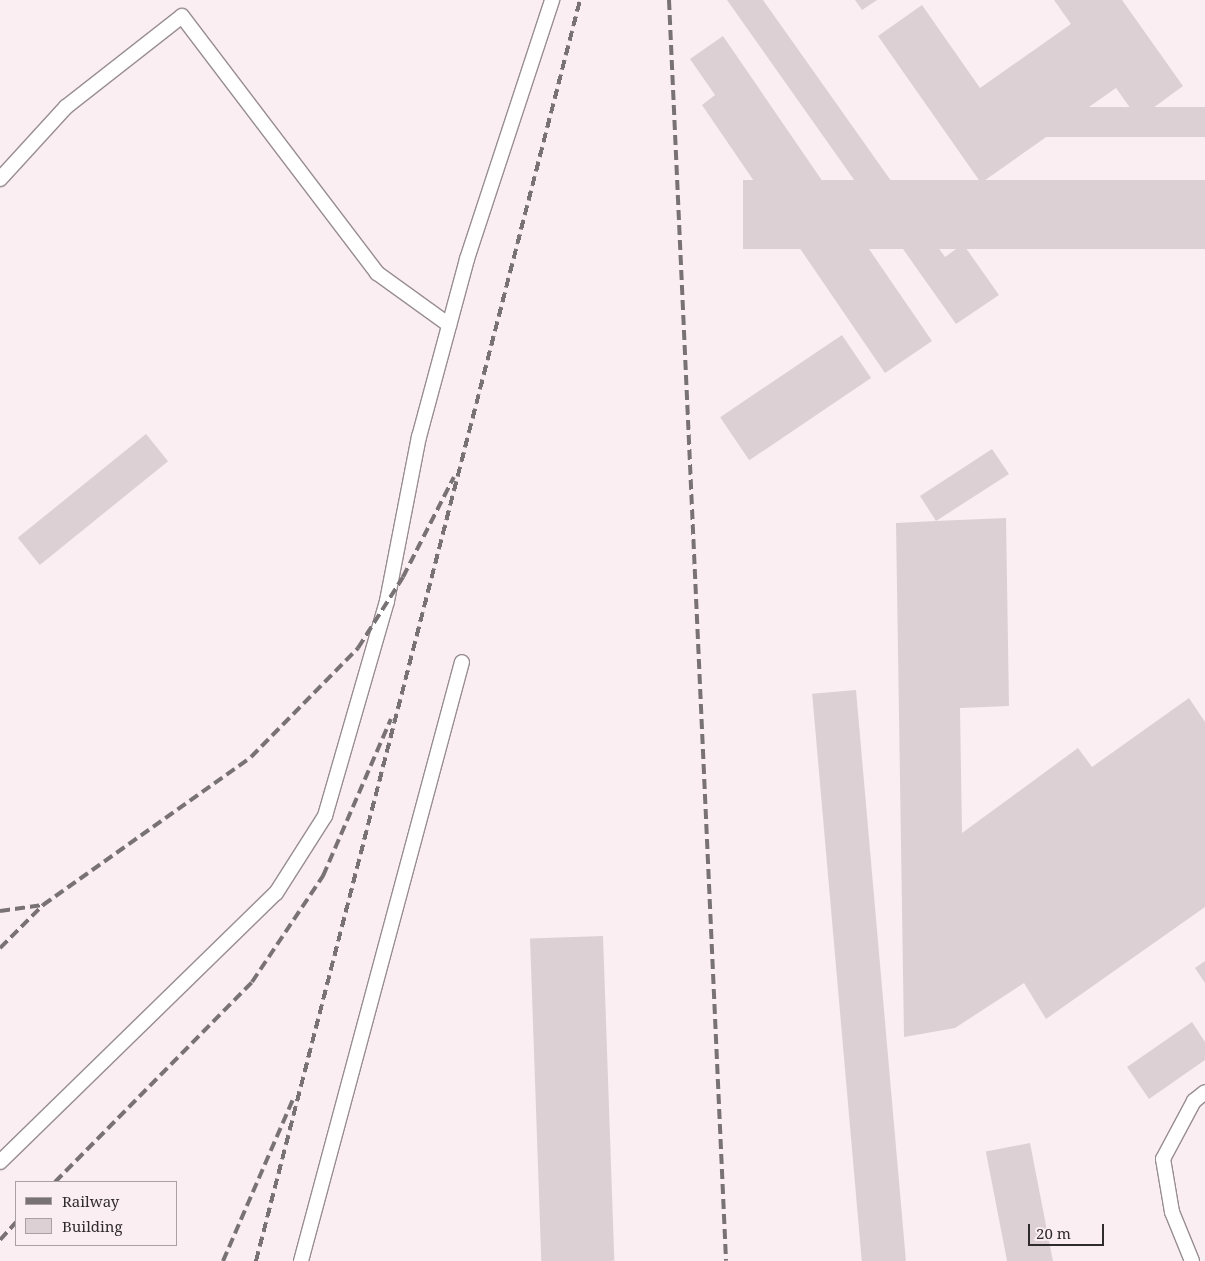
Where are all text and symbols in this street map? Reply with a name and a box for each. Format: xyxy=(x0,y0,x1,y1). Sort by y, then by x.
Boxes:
legend xyxy=(15,1181,178,1246)
text: Railway xyxy=(62,1191,119,1211)
scale bar xyxy=(1030,1214,1106,1246)
text: Building xyxy=(62,1216,123,1236)
text: 20 m xyxy=(1036,1223,1071,1243)

